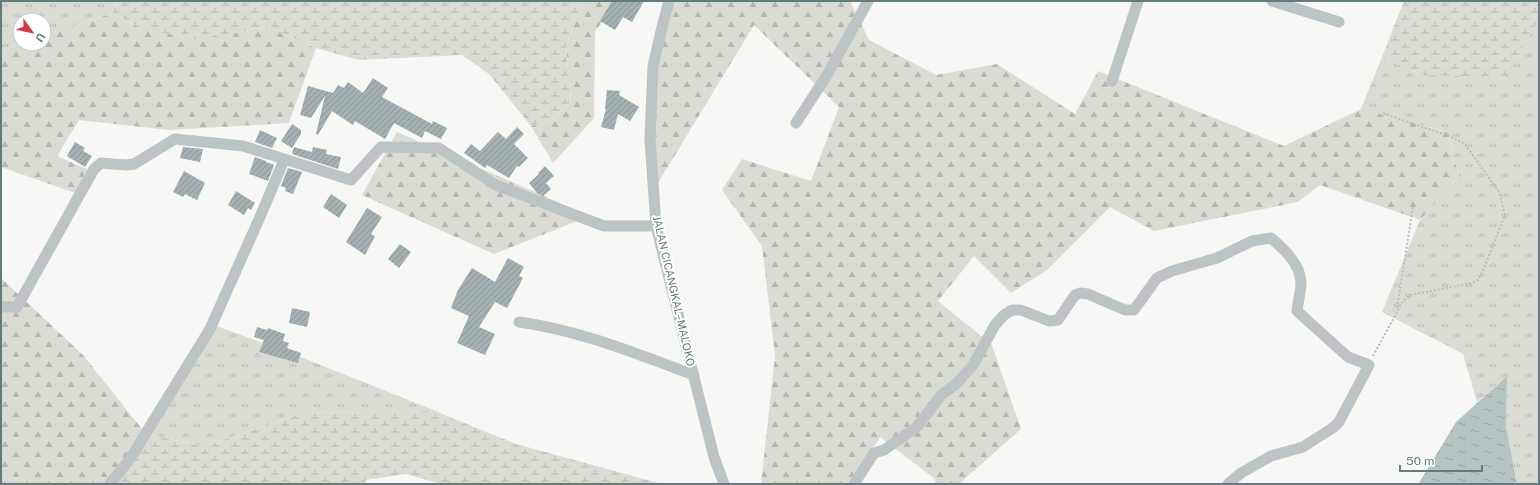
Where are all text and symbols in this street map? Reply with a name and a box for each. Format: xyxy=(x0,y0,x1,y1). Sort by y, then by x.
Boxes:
north arrow xyxy=(12,12,52,52)
text: U xyxy=(33,31,48,44)
street label: JALAN CICANGKAL–MALOKO xyxy=(651,215,697,367)
scale bar xyxy=(1400,447,1482,473)
text: 50 m xyxy=(1406,454,1434,468)

